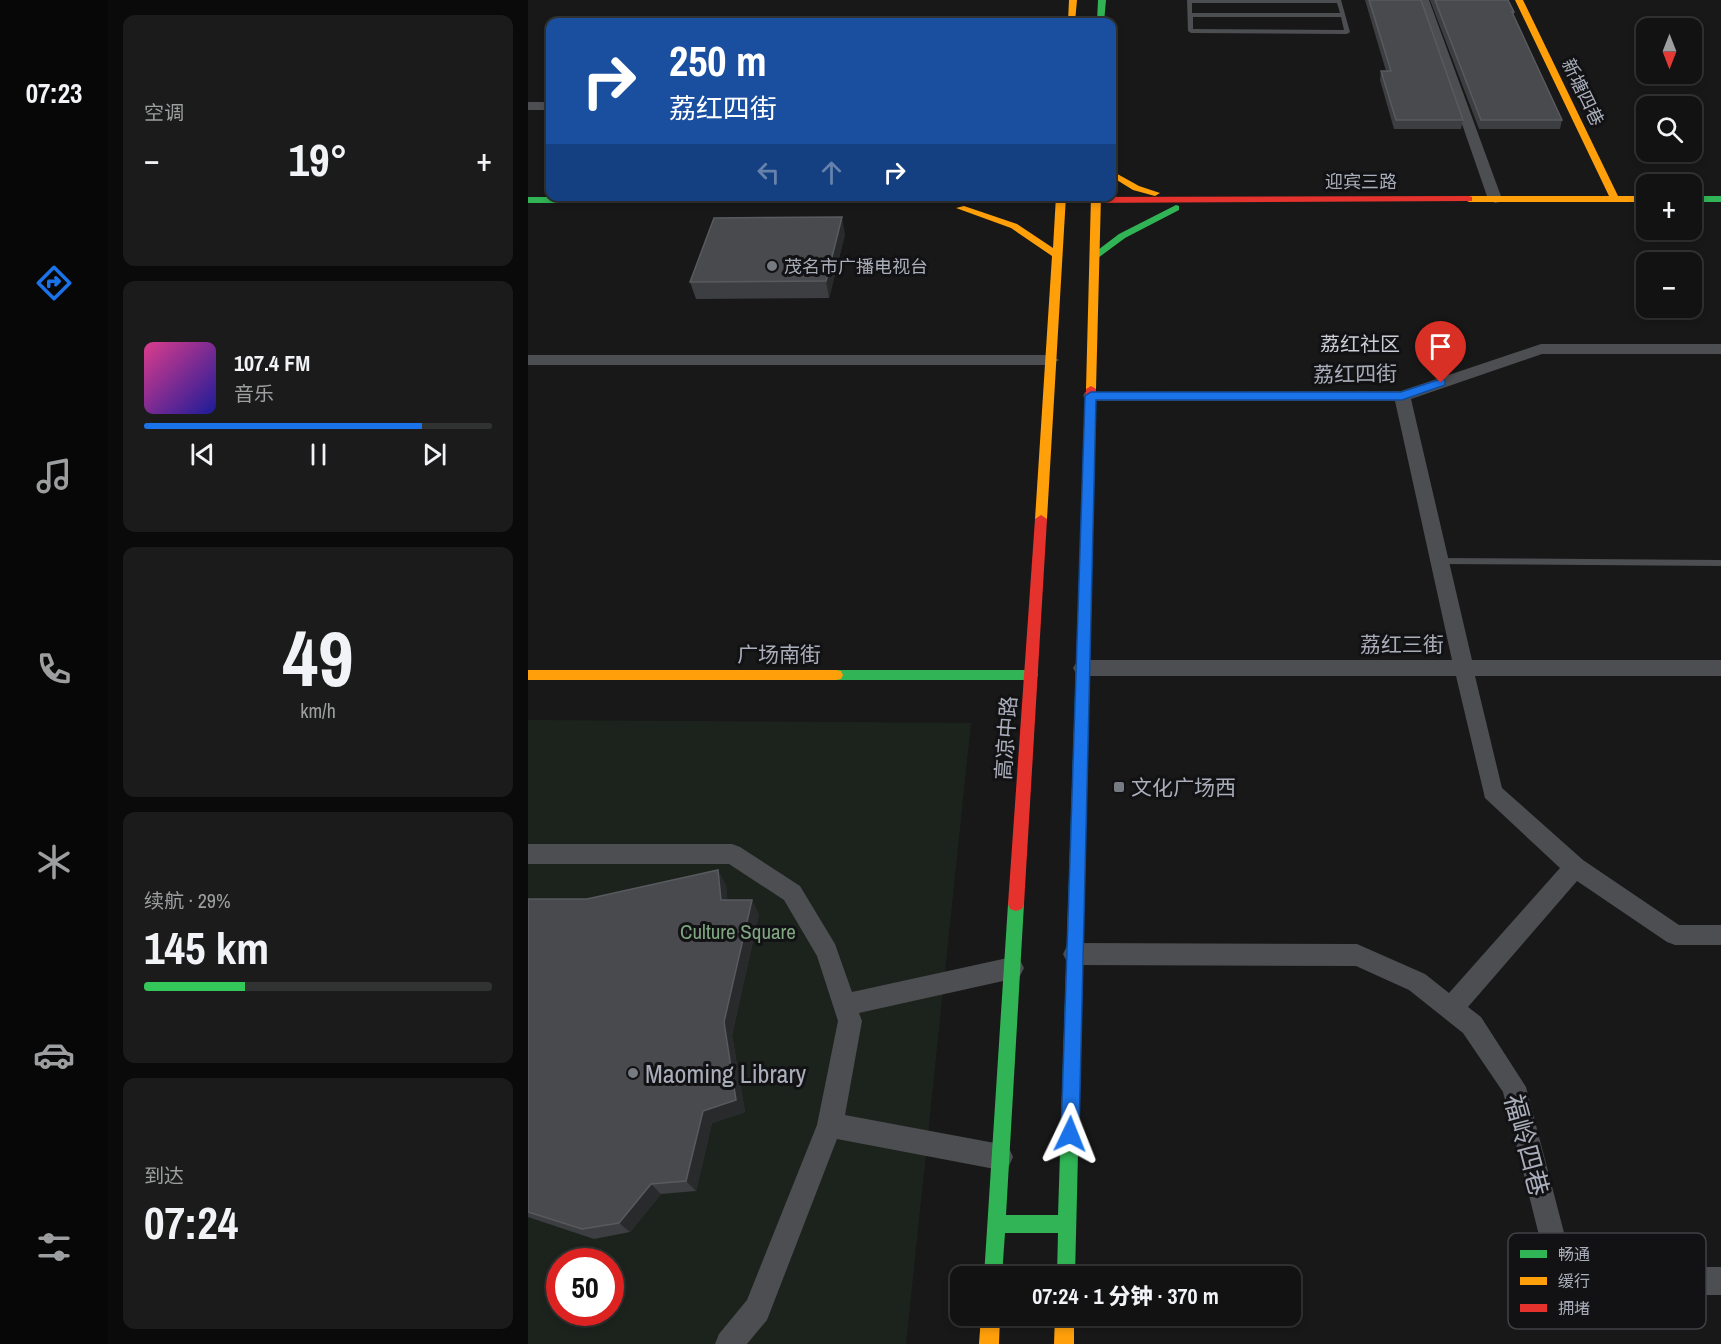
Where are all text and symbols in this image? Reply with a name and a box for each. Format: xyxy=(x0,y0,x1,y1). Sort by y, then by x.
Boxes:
north arrow xyxy=(1636,18,1702,84)
map controls xyxy=(1636,18,1702,318)
text: 250 m xyxy=(669,33,767,89)
icon: right xyxy=(570,42,648,120)
street label: 新塘四巷 xyxy=(1556,54,1610,130)
text: 07:23 xyxy=(26,75,82,111)
text: 荔红四街 xyxy=(669,90,777,126)
button: search xyxy=(1636,96,1702,162)
text: 空调 xyxy=(144,99,184,126)
text: 19° xyxy=(288,129,348,190)
text: − xyxy=(144,137,160,181)
text: + xyxy=(476,137,492,181)
icon: left xyxy=(752,156,785,189)
icon: ahead xyxy=(815,156,848,189)
icon: right xyxy=(878,156,911,189)
street label: 迎宾三路 xyxy=(1325,169,1397,194)
button: + xyxy=(1636,174,1702,240)
button: − xyxy=(1636,252,1702,318)
place label: 茂名市广播电视台 xyxy=(784,254,928,279)
marker: 茂名市广播电视台 xyxy=(765,259,779,273)
icon: directions xyxy=(33,262,75,304)
pin xyxy=(1415,321,1466,383)
district label: 荔红社区 xyxy=(1320,330,1400,357)
icon: arrive xyxy=(1424,330,1457,363)
text: 107.4 FM xyxy=(234,348,310,378)
street label: 荔红四街 xyxy=(1313,359,1397,389)
text: 音乐 xyxy=(234,380,274,407)
icon: previous xyxy=(186,438,219,471)
icon: pause xyxy=(302,438,335,471)
icon: next xyxy=(418,438,451,471)
icon: music xyxy=(33,455,75,497)
text: 49 xyxy=(282,605,354,710)
street label: 荔红三街 xyxy=(1360,630,1444,659)
street label: 广场南街 xyxy=(737,640,821,669)
icon: phone xyxy=(33,648,75,690)
street label: 高凉中路 xyxy=(989,695,1023,781)
text: km/h xyxy=(300,697,336,724)
place label: 文化广场西 xyxy=(1131,773,1236,802)
marker: 文化广场西 xyxy=(1112,780,1126,794)
icon: climate xyxy=(33,841,75,883)
text: 续航 · 29% xyxy=(144,887,231,914)
text: 145 km xyxy=(144,917,269,978)
park label: Culture Square xyxy=(680,917,796,946)
icon: car xyxy=(33,1034,75,1076)
place label: Maoming Library xyxy=(645,1056,806,1091)
marker: Maoming Library xyxy=(626,1066,640,1080)
street label: 福岭四巷 xyxy=(1497,1090,1557,1200)
position arrow xyxy=(1038,1102,1102,1166)
text: 到达 xyxy=(144,1162,184,1189)
text: 07:24 xyxy=(144,1192,238,1253)
icon: filters xyxy=(33,1226,75,1268)
legend xyxy=(1508,1233,1706,1329)
text: 畅通 xyxy=(1558,1243,1590,1265)
speed limit sign: 50 xyxy=(546,1248,624,1326)
text: 缓行 xyxy=(1558,1270,1590,1292)
text: 07:24 · 1 分钟 · 370 m xyxy=(1032,1281,1219,1311)
text: 拥堵 xyxy=(1558,1297,1590,1319)

